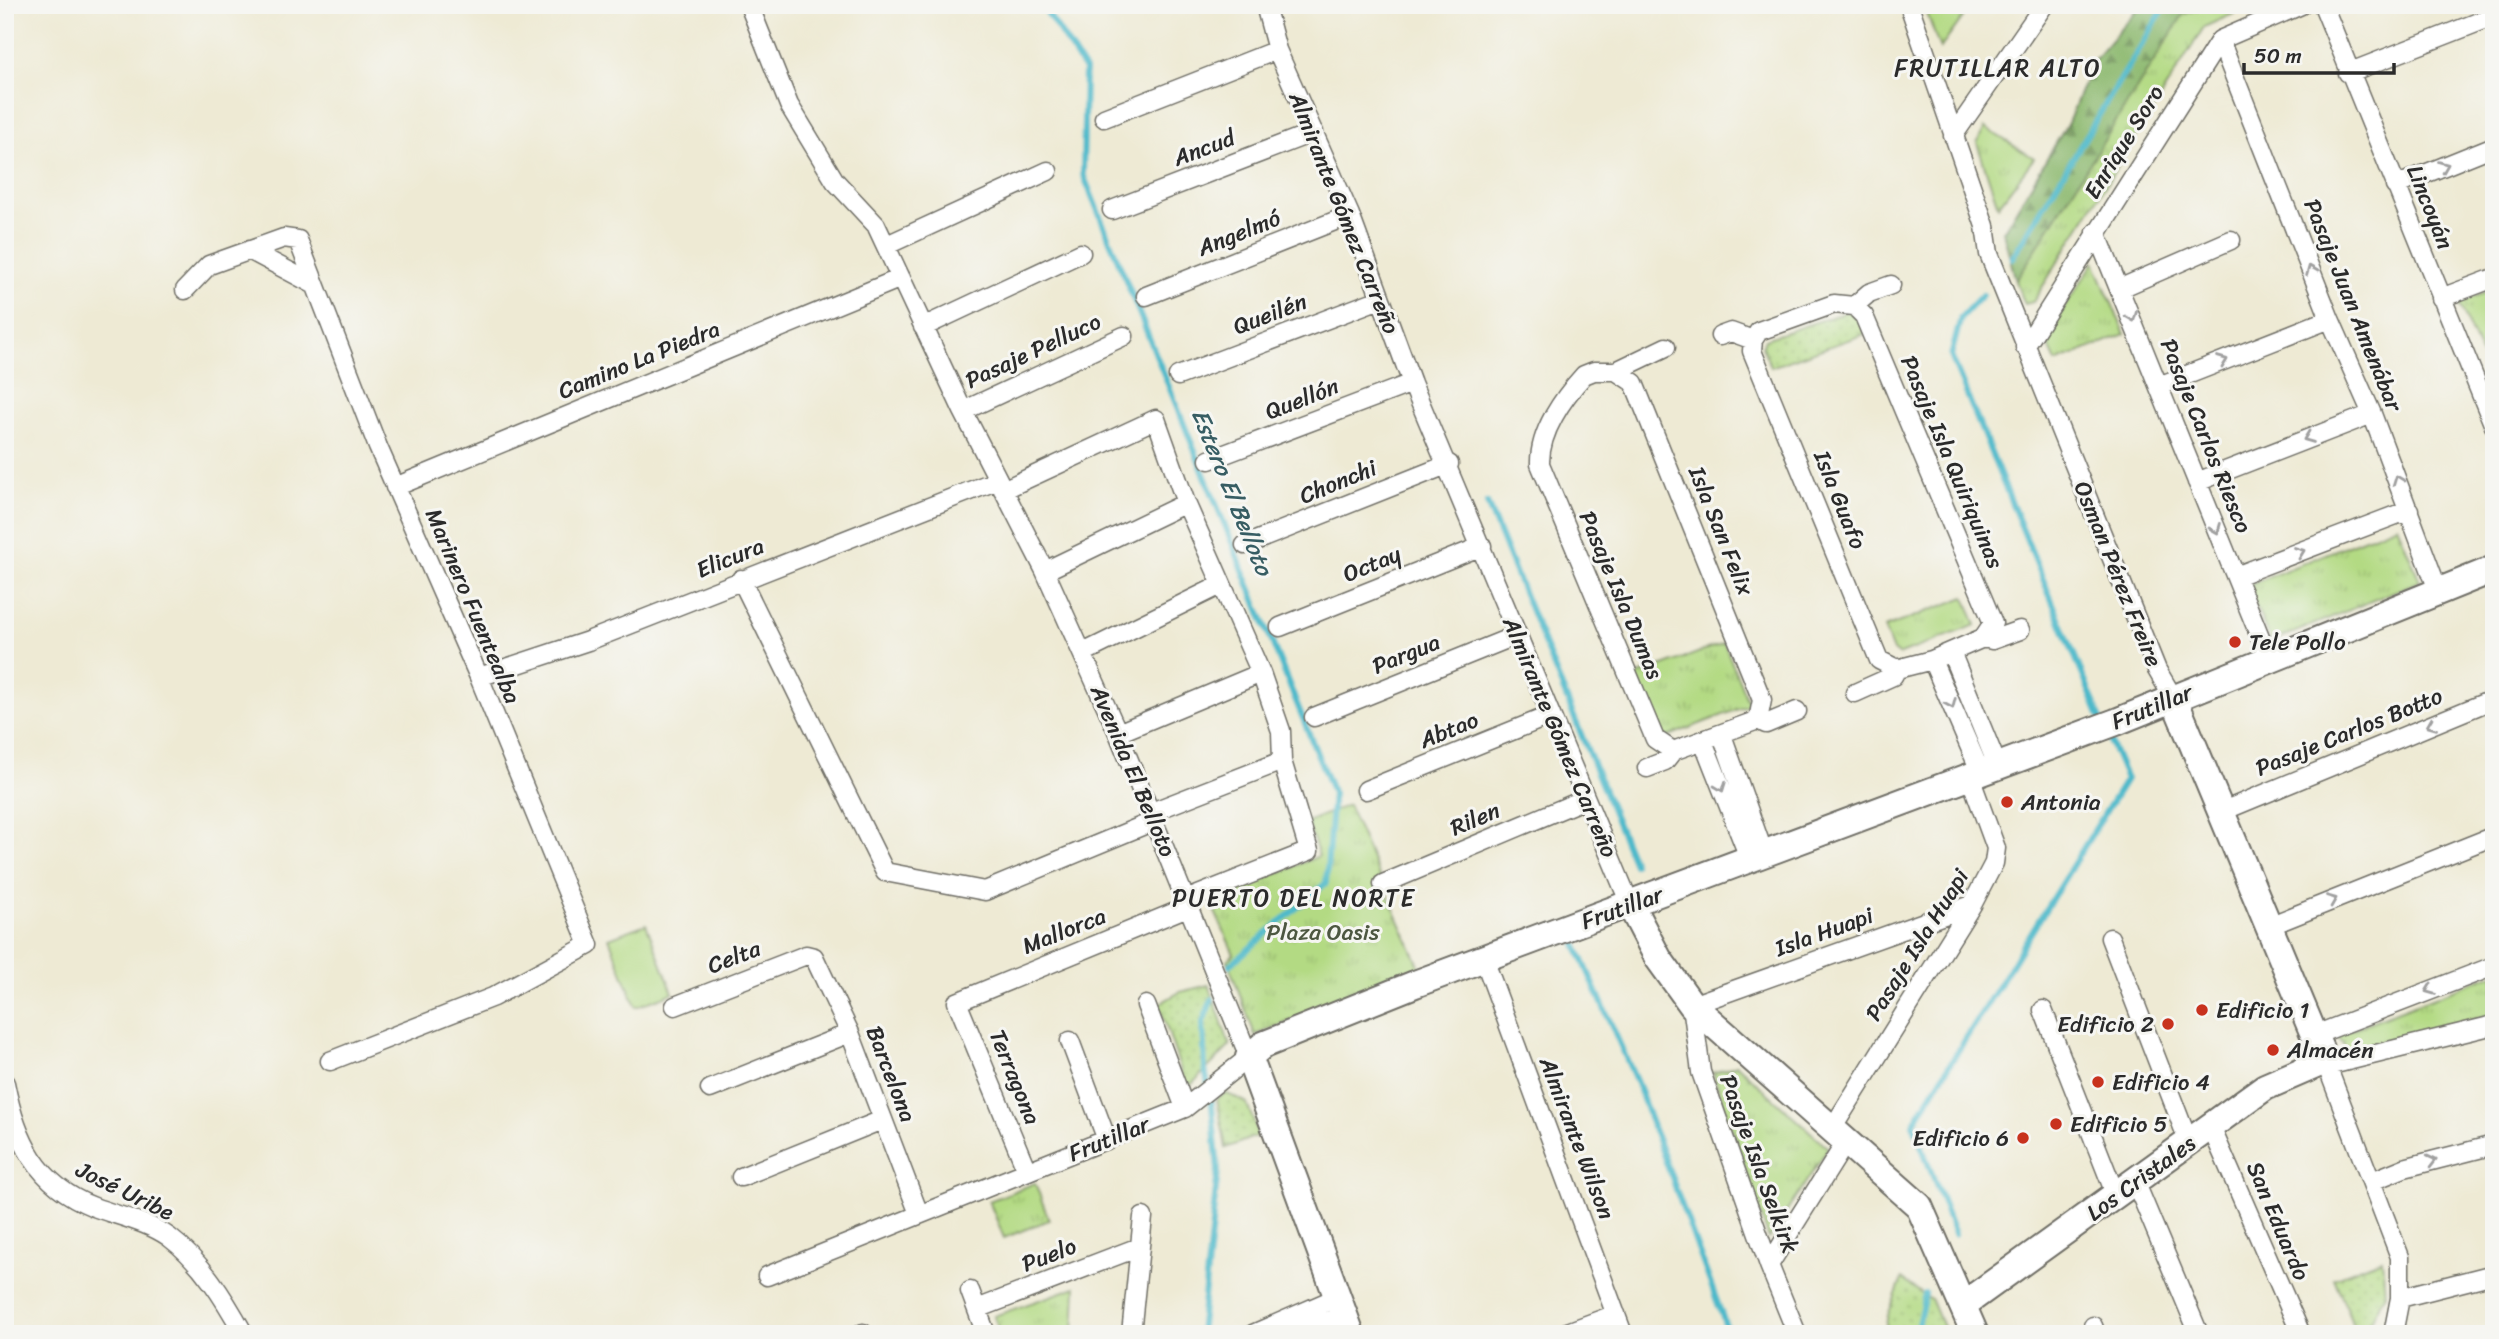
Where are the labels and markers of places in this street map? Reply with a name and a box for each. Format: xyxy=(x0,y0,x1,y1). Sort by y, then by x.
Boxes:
place label: Tele Pollo xyxy=(2249,622,2346,663)
marker: Tele Pollo xyxy=(2227,634,2243,650)
place label: Antonia xyxy=(2020,782,2101,823)
marker: Antonia xyxy=(1999,794,2015,810)
place label: Edificio 1 xyxy=(2216,990,2309,1031)
marker: Edificio 1 xyxy=(2194,1002,2210,1018)
place label: Edificio 2 xyxy=(2057,1004,2154,1045)
marker: Edificio 2 xyxy=(2160,1016,2176,1032)
place label: Almacén xyxy=(2286,1030,2374,1071)
marker: Almacén xyxy=(2265,1042,2281,1058)
place label: Edificio 4 xyxy=(2112,1062,2210,1103)
marker: Edificio 4 xyxy=(2090,1074,2106,1090)
place label: Edificio 5 xyxy=(2070,1104,2168,1145)
marker: Edificio 5 xyxy=(2048,1116,2064,1132)
place label: Edificio 6 xyxy=(1912,1118,2009,1159)
marker: Edificio 6 xyxy=(2015,1130,2031,1146)

